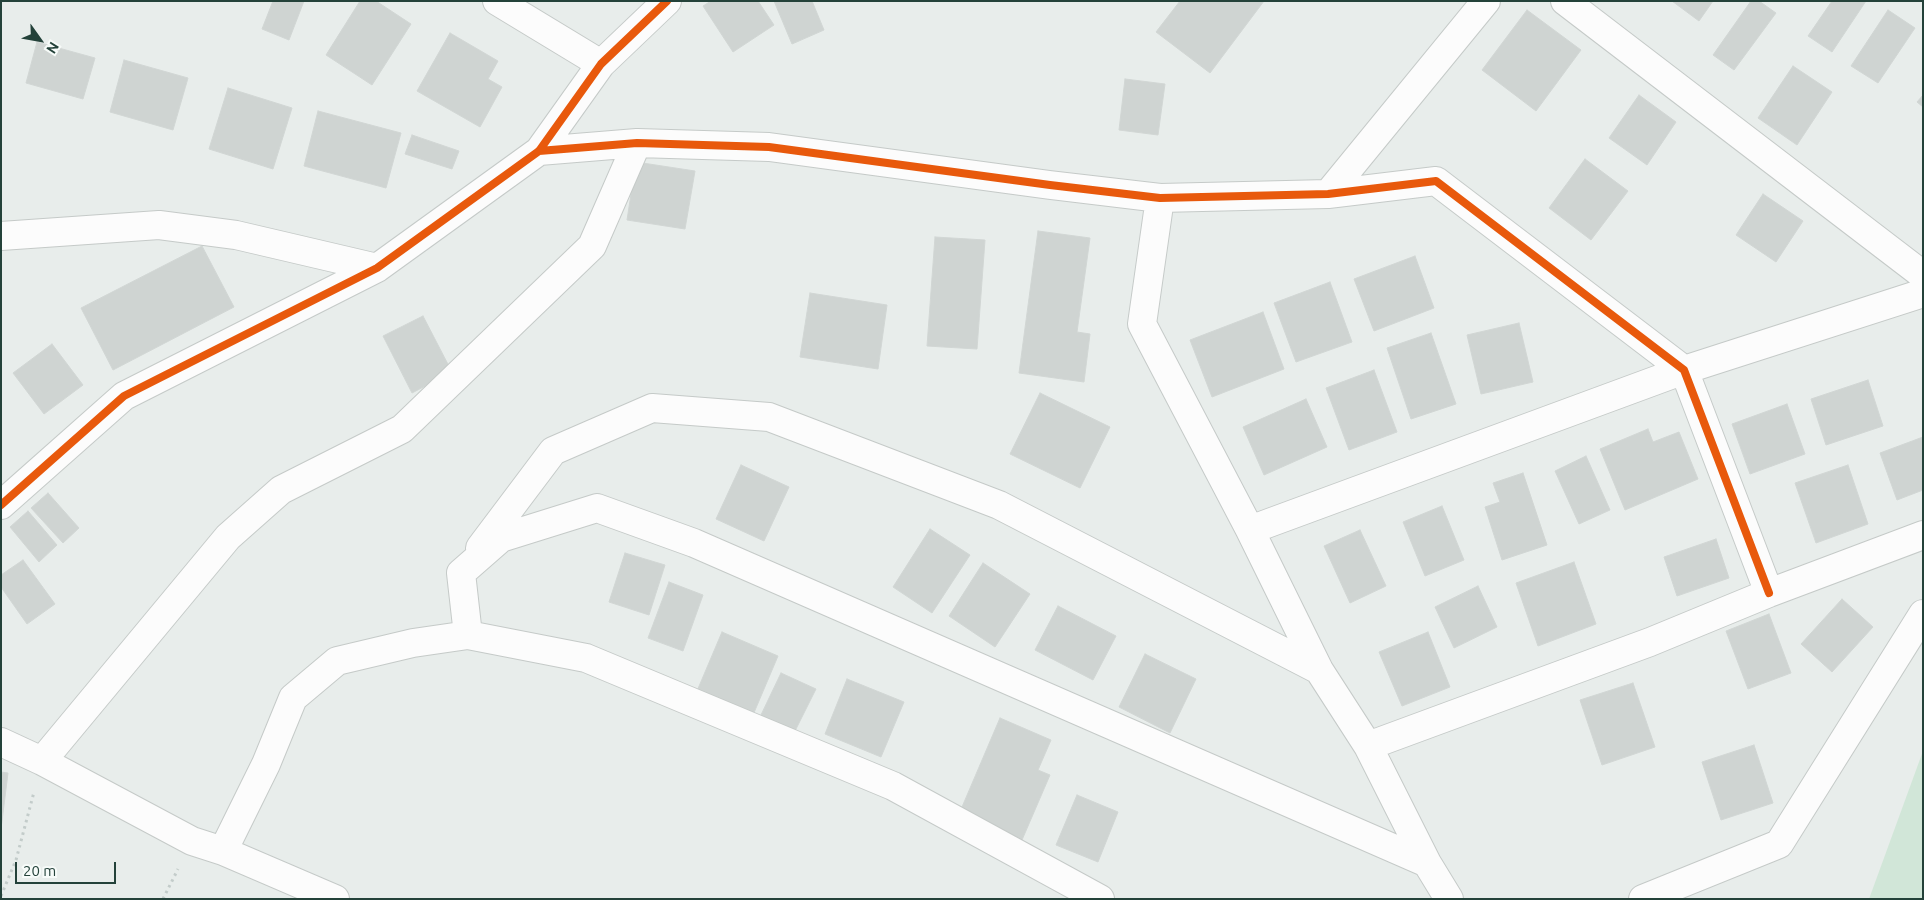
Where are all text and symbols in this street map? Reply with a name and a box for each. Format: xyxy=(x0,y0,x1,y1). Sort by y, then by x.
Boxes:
north arrow xyxy=(15,15,65,65)
text: N xyxy=(43,39,62,57)
scale bar xyxy=(18,852,119,884)
text: 20 m xyxy=(23,862,56,879)

